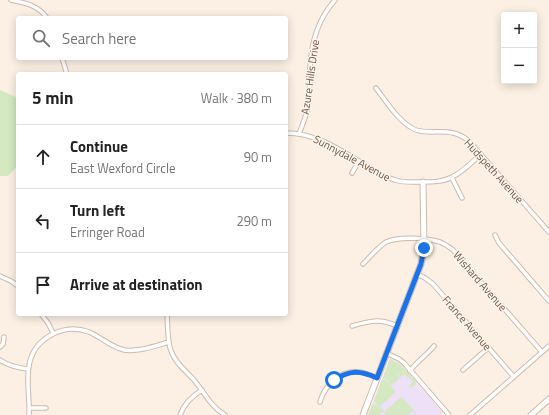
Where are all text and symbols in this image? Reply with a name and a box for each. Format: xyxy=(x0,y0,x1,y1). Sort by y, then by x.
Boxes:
map controls xyxy=(501,12,537,84)
button: + xyxy=(501,12,537,48)
search box xyxy=(16,16,288,60)
icon: search xyxy=(30,27,52,49)
text: Search here xyxy=(62,27,136,50)
street label: Azure Hills Drive xyxy=(297,38,323,116)
button: − xyxy=(501,48,537,84)
text: 5 min xyxy=(32,85,73,111)
text: Walk · 380 m xyxy=(201,88,272,108)
street label: Sunnydale Avenue xyxy=(311,131,394,185)
text: Continue xyxy=(70,135,128,158)
street label: Hudspeth Avenue xyxy=(461,135,528,207)
icon: ahead xyxy=(32,146,54,168)
text: 90 m xyxy=(244,147,272,167)
text: East Wexford Circle xyxy=(70,158,175,178)
text: Turn left xyxy=(70,199,125,222)
icon: left xyxy=(32,210,54,232)
text: 290 m xyxy=(236,211,272,231)
text: Erringer Road xyxy=(70,222,145,242)
route end xyxy=(415,239,433,257)
street label: Wishard Avenue xyxy=(449,247,511,315)
text: Arrive at destination xyxy=(70,273,203,296)
icon: arrive xyxy=(32,274,54,296)
street label: France Avenue xyxy=(439,292,496,354)
route start xyxy=(325,371,343,389)

